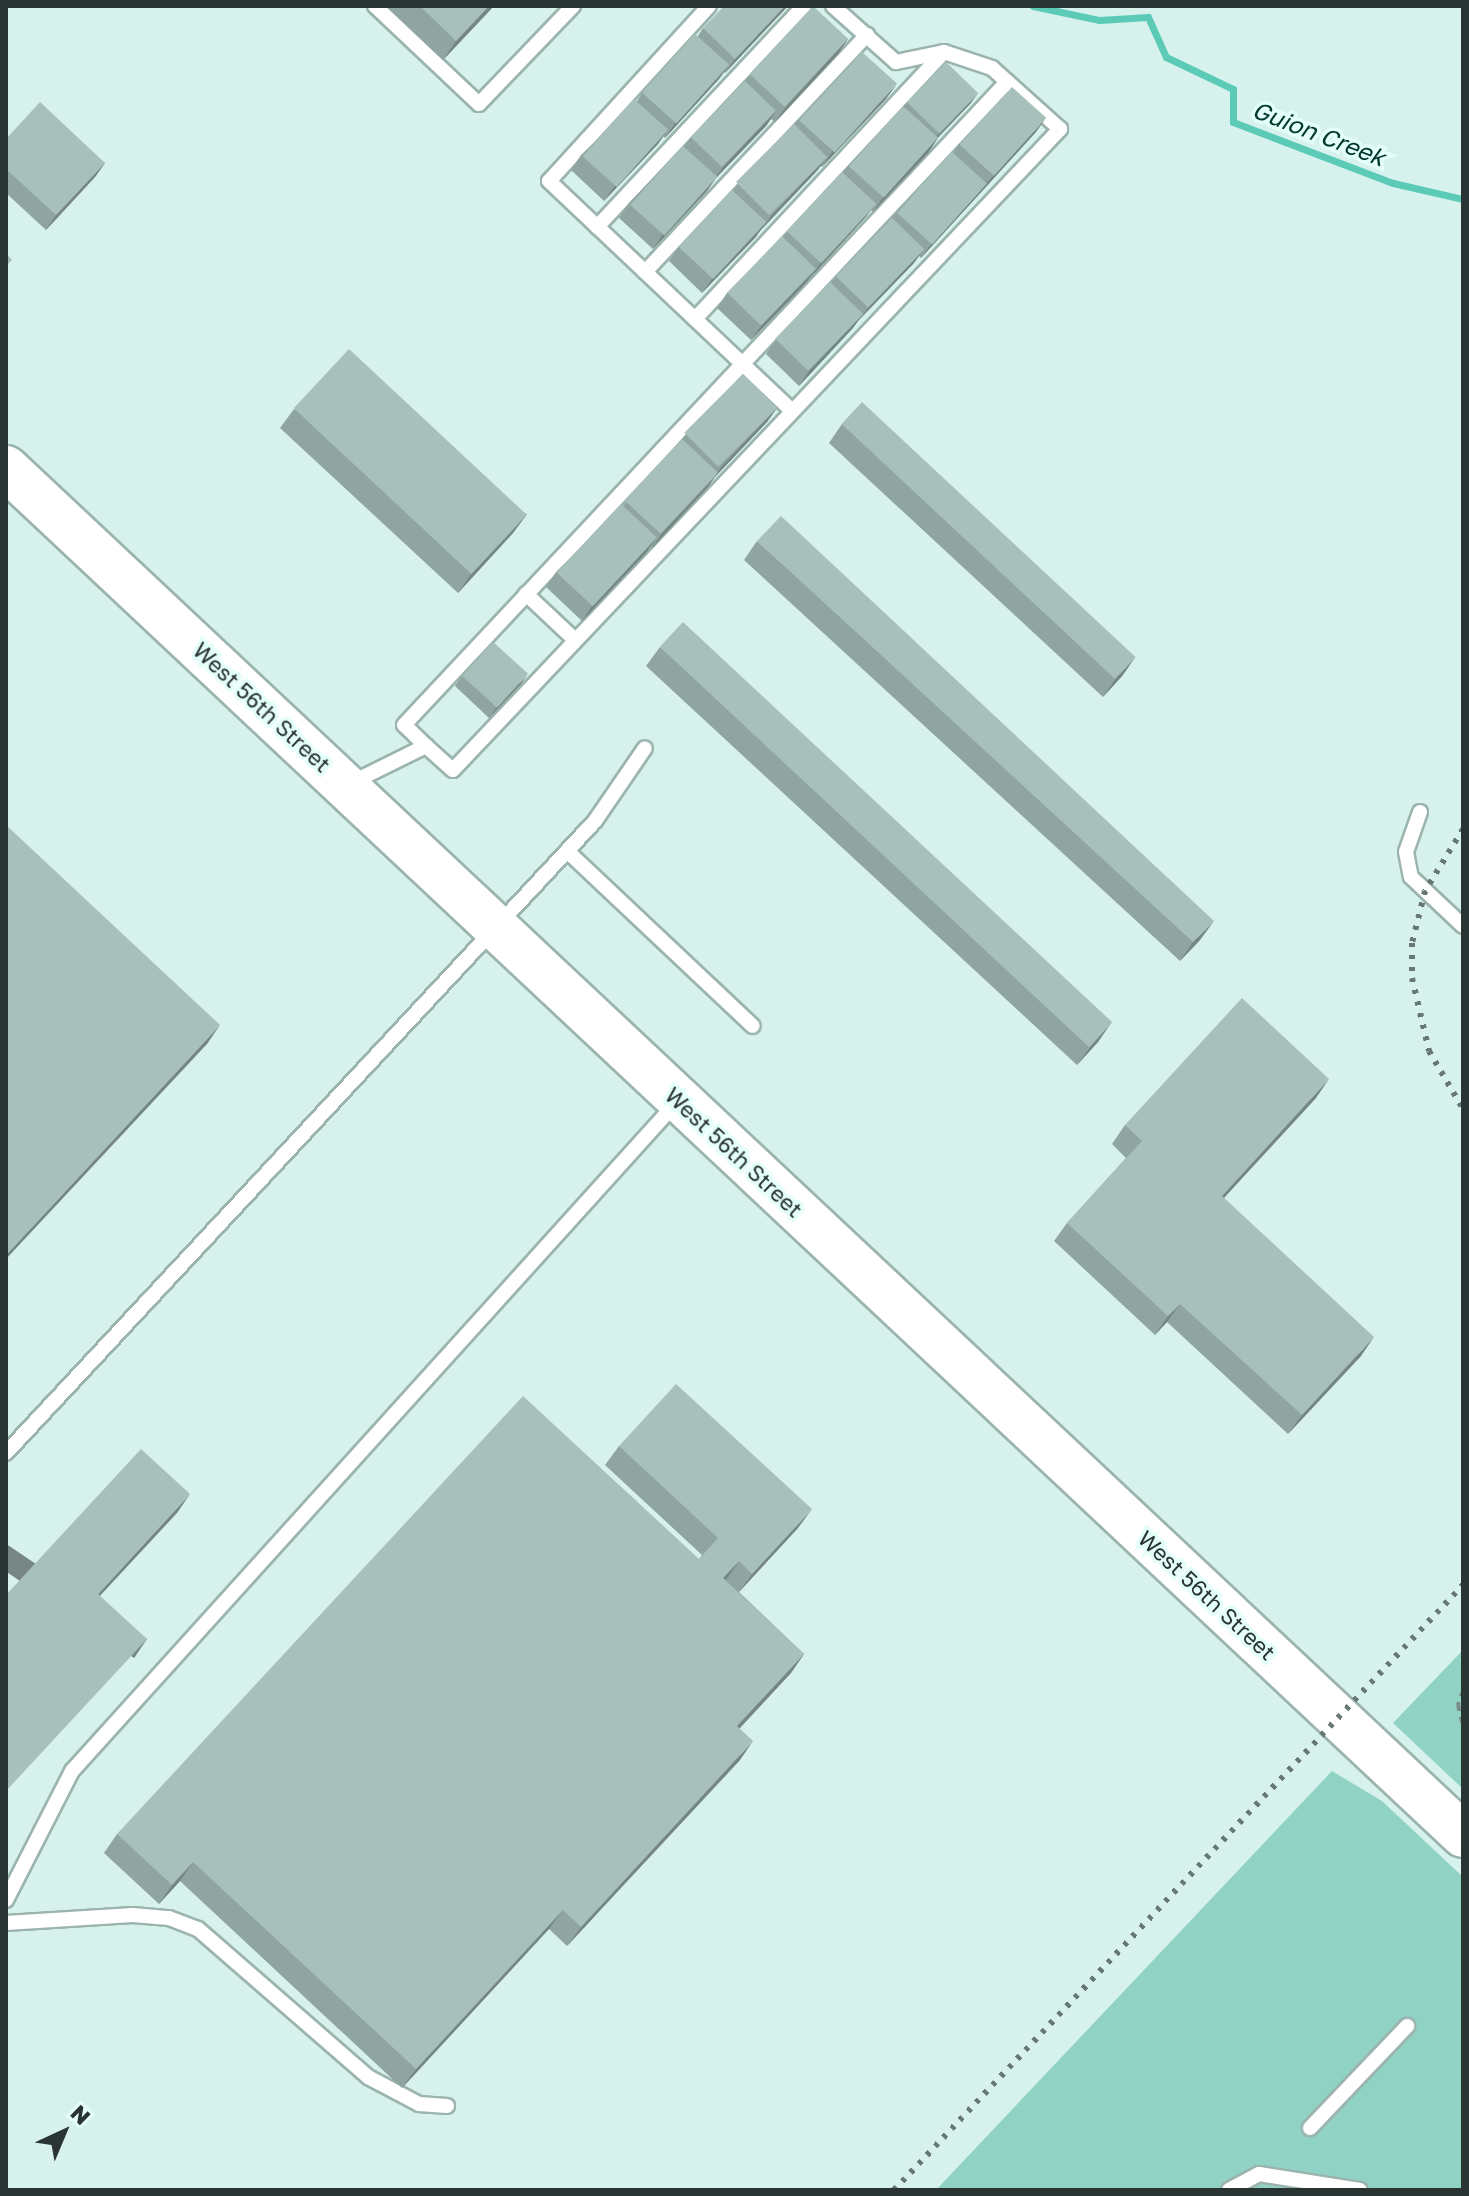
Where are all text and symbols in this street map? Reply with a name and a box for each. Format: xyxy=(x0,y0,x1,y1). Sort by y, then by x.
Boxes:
water label: Guion Creek xyxy=(1249,94,1389,172)
street label: West 56th Street xyxy=(188,637,336,777)
street label: West 56th Street xyxy=(660,1082,808,1222)
street label: West 56th Street xyxy=(1133,1525,1281,1665)
north arrow xyxy=(24,2092,104,2172)
text: N xyxy=(66,2099,96,2130)

